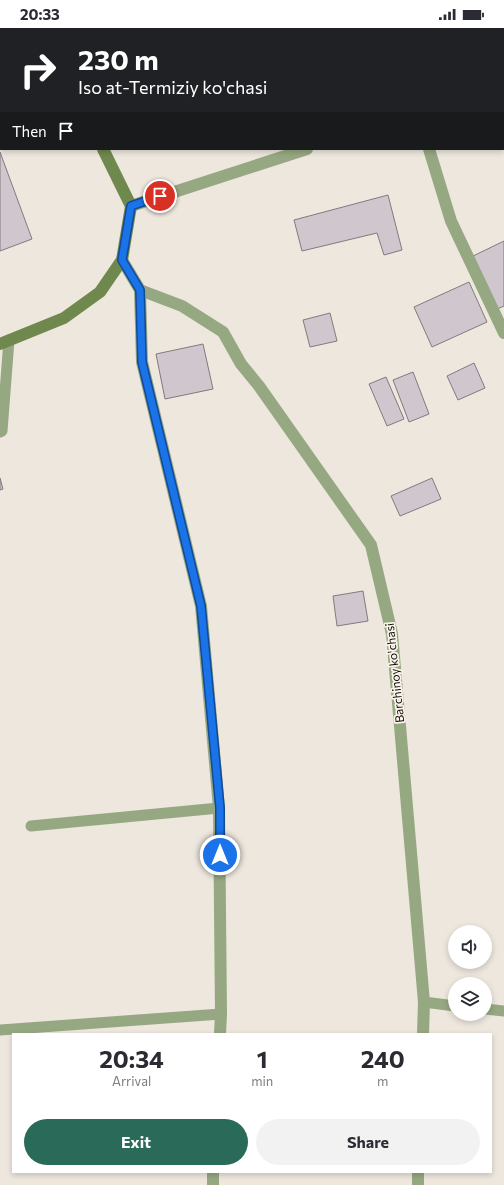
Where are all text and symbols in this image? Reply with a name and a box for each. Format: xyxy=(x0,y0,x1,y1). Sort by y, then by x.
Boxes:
text: 20:33 xyxy=(20,5,60,23)
text: 230 m xyxy=(78,42,159,76)
icon: right xyxy=(12,44,64,96)
text: Iso at-Termiziy ko'chasi xyxy=(78,76,268,98)
icon: arrive xyxy=(55,120,77,142)
text: Then xyxy=(12,122,47,140)
pin xyxy=(143,179,177,213)
icon: arrive xyxy=(149,185,171,207)
street label: Barchinoy ko'chasi xyxy=(382,622,406,724)
position arrow xyxy=(199,834,241,876)
map controls xyxy=(448,925,492,1021)
button: sound xyxy=(448,925,492,969)
button: layers xyxy=(448,977,492,1021)
text: 20:34 xyxy=(99,1044,164,1073)
text: 1 xyxy=(257,1044,268,1073)
text: 240 xyxy=(361,1044,405,1073)
text: Arrival xyxy=(112,1073,151,1089)
text: min xyxy=(251,1073,273,1089)
text: m xyxy=(377,1073,388,1089)
button: Exit xyxy=(24,1119,248,1165)
button: Share xyxy=(256,1119,480,1165)

